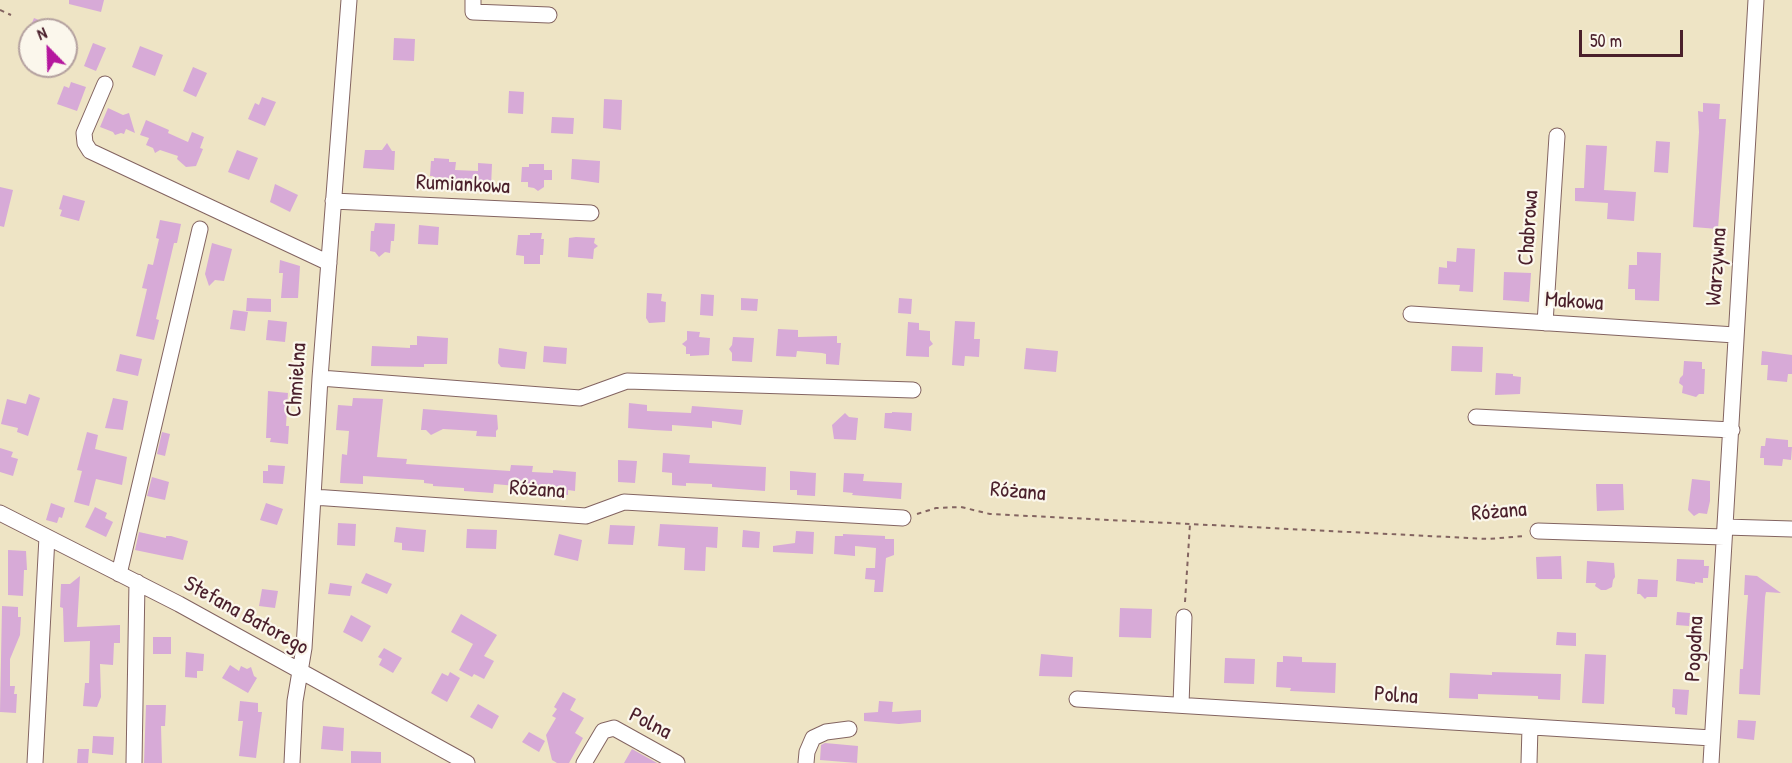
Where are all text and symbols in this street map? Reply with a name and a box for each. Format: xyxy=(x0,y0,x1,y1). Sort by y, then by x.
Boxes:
north arrow xyxy=(18,18,78,78)
scale bar xyxy=(1582,18,1686,56)
text: N xyxy=(34,21,50,45)
text: 50 m xyxy=(1590,28,1622,53)
street label: Rumiankowa xyxy=(415,169,511,201)
street label: Chabrowa xyxy=(1513,190,1545,266)
street label: Warzywna xyxy=(1701,227,1733,307)
street label: Makowa xyxy=(1544,287,1604,317)
street label: Chmielna xyxy=(281,342,313,418)
street label: Różana xyxy=(508,475,566,505)
street label: Różana xyxy=(989,476,1047,508)
street label: Różana xyxy=(1470,496,1528,528)
street label: Stefana Batorego xyxy=(179,571,313,661)
street label: Pogodna xyxy=(1680,616,1710,682)
street label: Polna xyxy=(1373,681,1419,711)
street label: Polna xyxy=(624,702,676,746)

